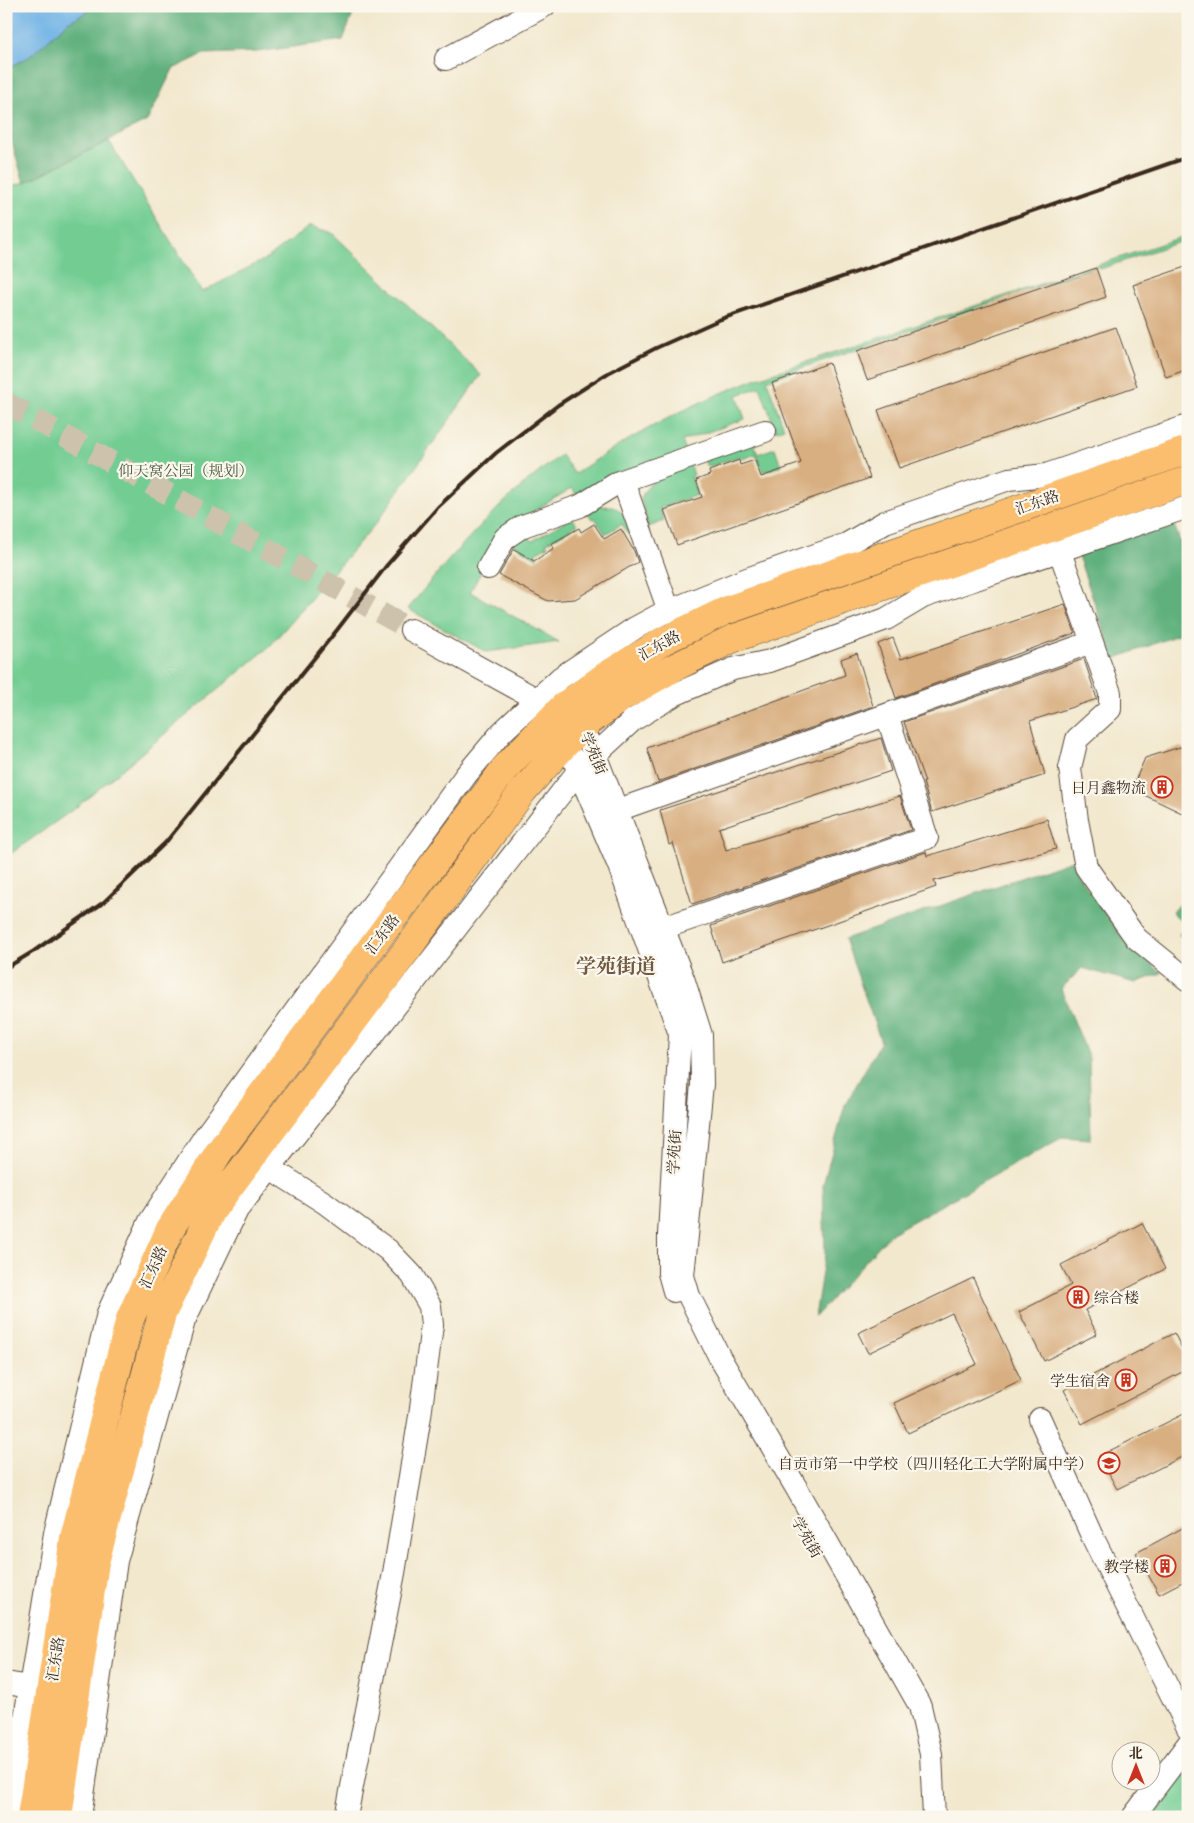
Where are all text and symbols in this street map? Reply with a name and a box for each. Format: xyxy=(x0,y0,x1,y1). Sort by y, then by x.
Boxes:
park label: 仰天窝公园（规划） xyxy=(118,460,254,481)
street label: 汇东路 xyxy=(1012,485,1062,519)
street label: 汇东路 xyxy=(634,625,684,665)
street label: 学苑街 xyxy=(576,728,612,778)
building icon: 日月鑫物流 xyxy=(1150,775,1174,799)
place label: 日月鑫物流 xyxy=(1071,777,1146,798)
street label: 汇东路 xyxy=(360,910,404,958)
district label: 学苑街道 xyxy=(576,951,656,980)
street label: 学苑街 xyxy=(662,1129,686,1175)
street label: 汇东路 xyxy=(134,1242,172,1292)
building icon: 综合楼 xyxy=(1066,1285,1090,1309)
place label: 综合楼 xyxy=(1094,1287,1139,1308)
building icon: 学生宿舍 xyxy=(1114,1368,1138,1392)
place label: 学生宿舍 xyxy=(1050,1370,1110,1391)
school or university icon: 自贡市第一中学校（四川轻化工大学附属中学） xyxy=(1097,1451,1121,1475)
place label: 自贡市第一中学校（四川轻化工大学附属中学） xyxy=(778,1453,1093,1474)
street label: 学苑街 xyxy=(787,1512,827,1562)
building icon: 教学楼 xyxy=(1153,1554,1177,1578)
place label: 教学楼 xyxy=(1104,1556,1149,1577)
street label: 汇东路 xyxy=(41,1635,69,1683)
north arrow xyxy=(1112,1740,1162,1790)
text: 北 xyxy=(1129,1743,1143,1763)

